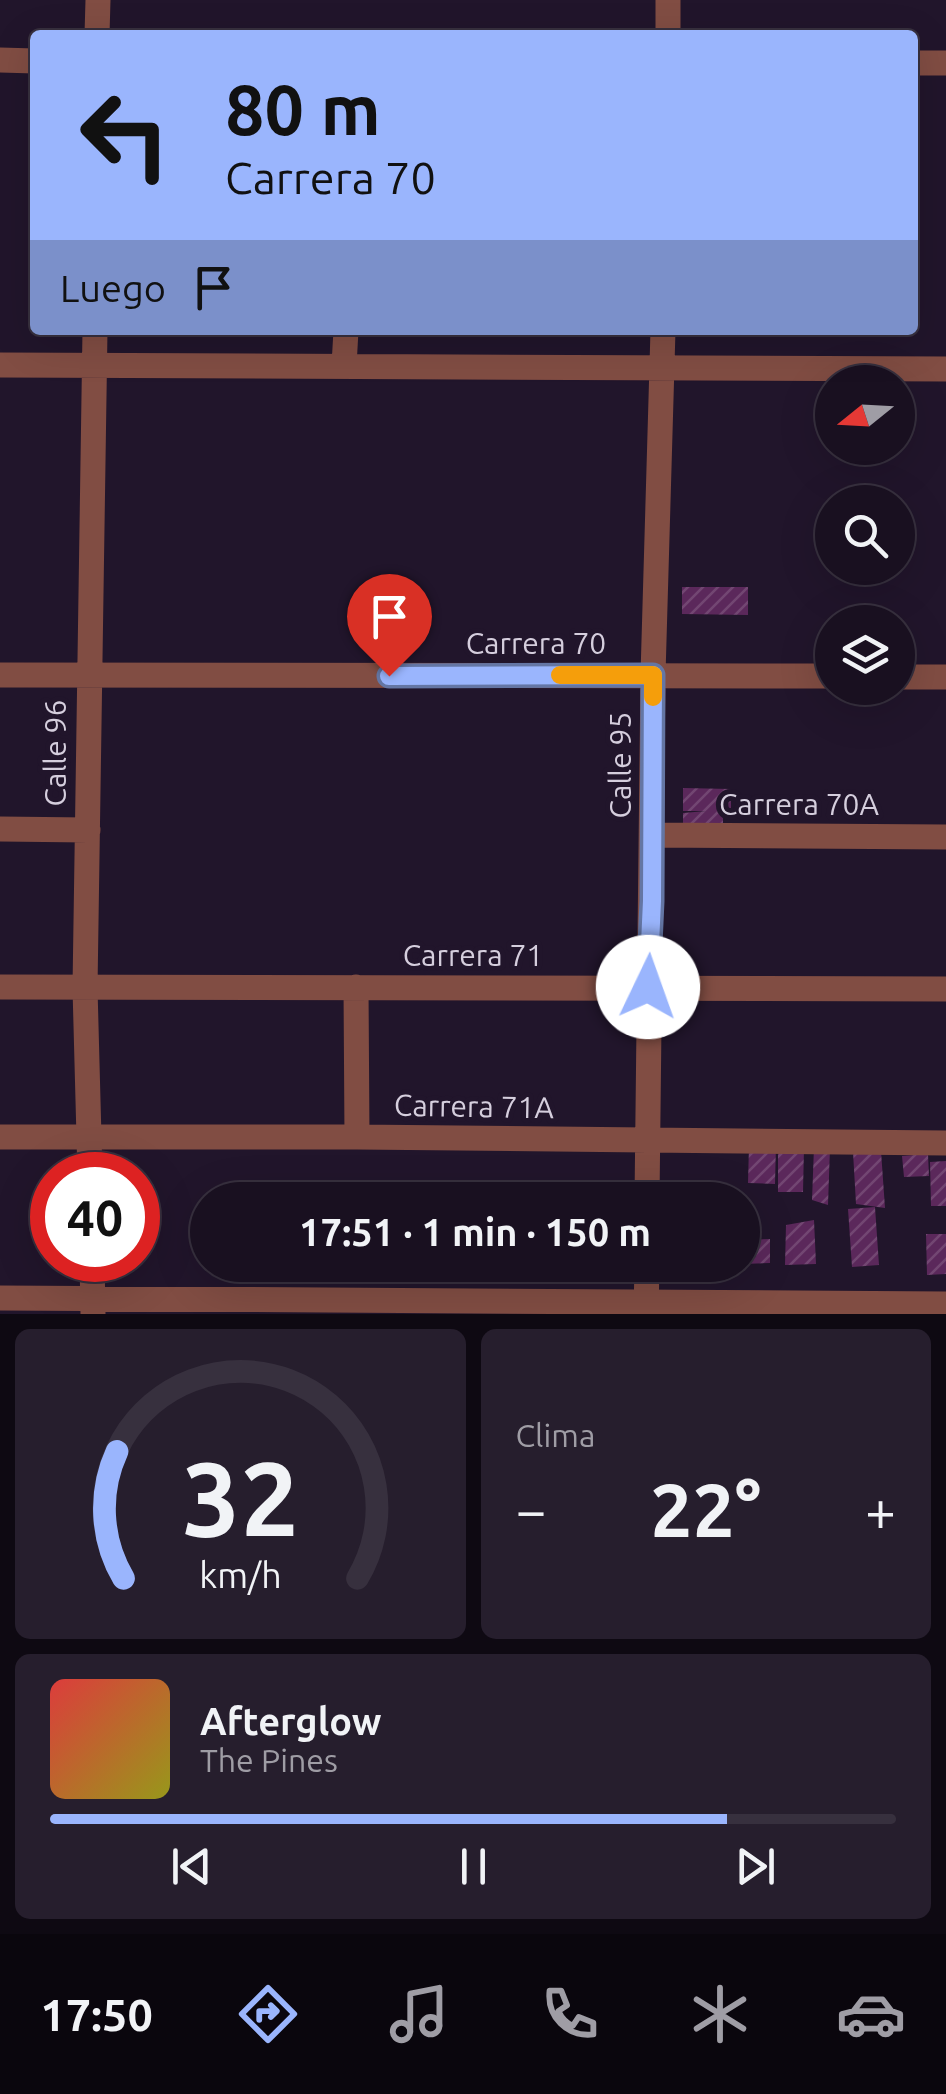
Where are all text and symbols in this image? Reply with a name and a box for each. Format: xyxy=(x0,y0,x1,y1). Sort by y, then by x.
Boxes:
icon: left xyxy=(60,70,190,200)
text: 80 m xyxy=(225,70,381,148)
text: Carrera 70 xyxy=(225,152,436,203)
icon: arrive xyxy=(186,260,241,315)
text: Luego xyxy=(60,267,166,309)
north arrow xyxy=(815,365,915,465)
map controls xyxy=(815,365,915,705)
button: search xyxy=(815,485,915,585)
pin xyxy=(347,574,432,677)
icon: arrive xyxy=(362,589,417,644)
button: layers xyxy=(815,605,915,705)
street label: Carrera 70 xyxy=(466,626,606,660)
street label: Calle 96 xyxy=(38,700,72,806)
street label: Calle 95 xyxy=(603,712,637,818)
street label: Carrera 70A xyxy=(719,787,880,821)
position arrow xyxy=(596,935,700,1039)
street label: Carrera 71 xyxy=(403,938,543,972)
street label: Carrera 71A xyxy=(394,1088,555,1124)
speed limit sign: 40 xyxy=(30,1152,160,1282)
text: 17:51 · 1 min · 150 m xyxy=(299,1211,651,1253)
text: Clima xyxy=(516,1417,595,1453)
text: 32 xyxy=(182,1439,299,1556)
text: 22° xyxy=(650,1467,761,1551)
text: − xyxy=(516,1479,547,1540)
text: + xyxy=(865,1479,896,1540)
text: km/h xyxy=(199,1555,282,1595)
text: Afterglow xyxy=(200,1700,382,1742)
text: The Pines xyxy=(200,1742,338,1778)
icon: previous xyxy=(164,1839,219,1894)
icon: pause xyxy=(446,1839,501,1894)
icon: next xyxy=(728,1839,783,1894)
icon: directions xyxy=(233,1979,303,2049)
icon: music xyxy=(384,1979,454,2049)
icon: phone xyxy=(535,1979,605,2049)
icon: climate xyxy=(685,1979,755,2049)
icon: car xyxy=(836,1979,906,2049)
text: 17:50 xyxy=(40,1989,153,2040)

